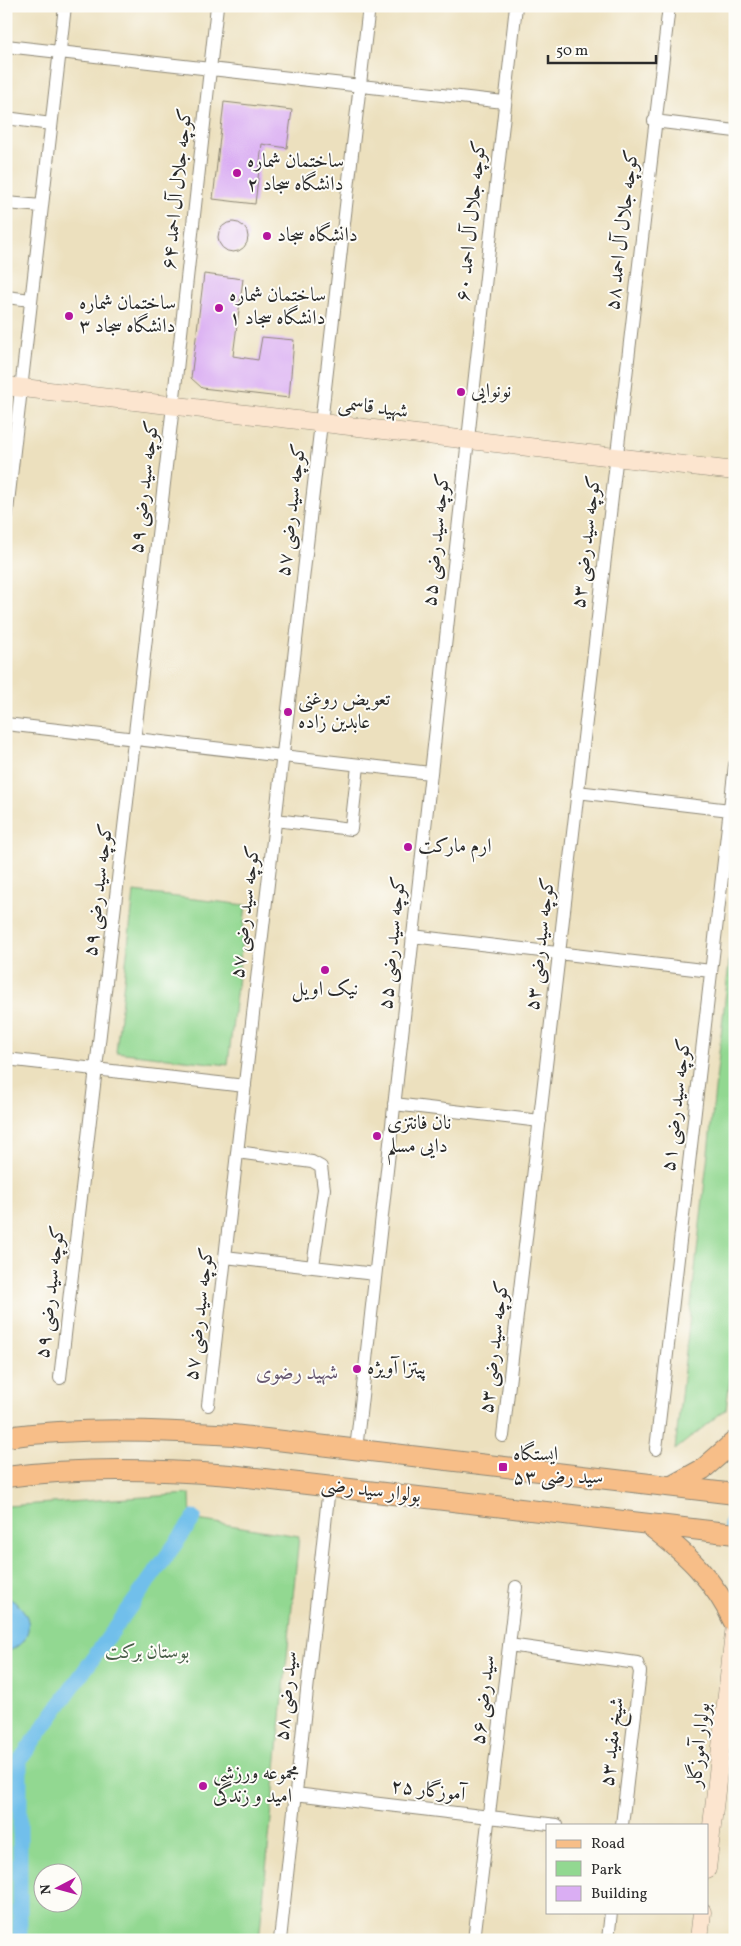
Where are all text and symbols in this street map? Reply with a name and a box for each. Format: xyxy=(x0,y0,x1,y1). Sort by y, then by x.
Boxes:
scale bar xyxy=(548,32,656,64)
text: 50 m xyxy=(556,41,588,62)
street label: کوچه جلال آل احمد ۶۴ xyxy=(156,107,200,271)
street label: کوچه جلال آل احمد ۶۰ xyxy=(450,139,494,303)
place label: ساختمان شماره ۲ دانشگاه سجاد xyxy=(247,148,344,199)
street label: کوچه جلال آل احمد ۵۸ xyxy=(599,148,647,312)
marker: ساختمان شماره ۲ دانشگاه سجاد xyxy=(231,167,243,179)
place label: دانشگاه سجاد xyxy=(277,221,358,250)
marker: دانشگاه سجاد xyxy=(261,230,273,242)
place label: ساختمان شماره ۱ دانشگاه سجاد xyxy=(229,282,326,333)
place label: ساختمان شماره ۳ دانشگاه سجاد xyxy=(79,290,176,341)
marker: ساختمان شماره ۱ دانشگاه سجاد xyxy=(213,302,225,314)
marker: ساختمان شماره ۳ دانشگاه سجاد xyxy=(63,310,75,322)
place label: نونوایی xyxy=(471,378,512,406)
marker: نونوایی xyxy=(455,386,467,398)
street label: شهید قاسمی xyxy=(336,390,410,426)
street label: کوچه سید رضی ۵۹ xyxy=(123,419,167,555)
street label: کوچه سید رضی ۵۷ xyxy=(270,442,314,578)
street label: کوچه سید رضی ۵۵ xyxy=(416,472,458,608)
street label: کوچه سید رضی ۵۳ xyxy=(565,474,609,610)
place label: تعویض روغنی عابدین زاده xyxy=(298,686,390,737)
marker: تعویض روغنی عابدین زاده xyxy=(282,706,294,718)
street label: کوچه سید رضی ۵۹ xyxy=(77,822,121,958)
place label: ارم مارکت xyxy=(418,833,492,863)
marker: ارم مارکت xyxy=(402,841,414,853)
street label: کوچه سید رضی ۵۷ xyxy=(224,844,268,980)
street label: کوچه سید رضی ۵۵ xyxy=(372,875,414,1011)
street label: کوچه سید رضی ۵۳ xyxy=(519,876,563,1012)
marker: نیک اویل xyxy=(319,964,331,976)
place label: نیک اویل xyxy=(292,976,358,1004)
street label: کوچه سید رضی ۵۱ xyxy=(655,1037,699,1173)
place label: نان فانتزی دایی مسلم xyxy=(387,1110,452,1166)
marker: نان فانتزی دایی مسلم xyxy=(371,1130,383,1142)
street label: کوچه سید رضی ۵۹ xyxy=(29,1224,73,1360)
street label: کوچه سید رضی ۵۷ xyxy=(178,1246,222,1382)
street label: کوچه سید رضی ۵۳ xyxy=(473,1279,517,1415)
place label: پیتزا آویژه xyxy=(367,1355,426,1383)
district label: شهید رضوی xyxy=(256,1359,338,1388)
marker: پیتزا آویژه xyxy=(351,1363,363,1375)
place label: ایستگاه سید رضی ۵۳ xyxy=(513,1440,603,1492)
marker: ایستگاه سید رضی ۵۳ xyxy=(497,1461,509,1473)
street label: بولوار سید رضی xyxy=(320,1471,422,1511)
park label: بوستان برکت xyxy=(105,1639,189,1667)
street label: سید رضی ۵۸ xyxy=(268,1650,306,1742)
street label: سید رضی ۵۶ xyxy=(465,1653,503,1747)
street label: شیخ مفید ۵۳ xyxy=(594,1696,634,1789)
street label: بولوار آموزگار xyxy=(681,1701,718,1791)
place label: مجموعه ورزشی امید و زندگی xyxy=(213,1760,299,1811)
street label: آموزگار ۲۵ xyxy=(389,1773,470,1810)
marker: مجموعه ورزشی امید و زندگی xyxy=(197,1780,209,1792)
legend xyxy=(546,1824,708,1914)
text: Road xyxy=(591,1834,625,1855)
text: Park xyxy=(591,1860,622,1881)
north arrow xyxy=(32,1864,82,1914)
text: N xyxy=(37,1883,57,1895)
text: Building xyxy=(591,1884,648,1905)

